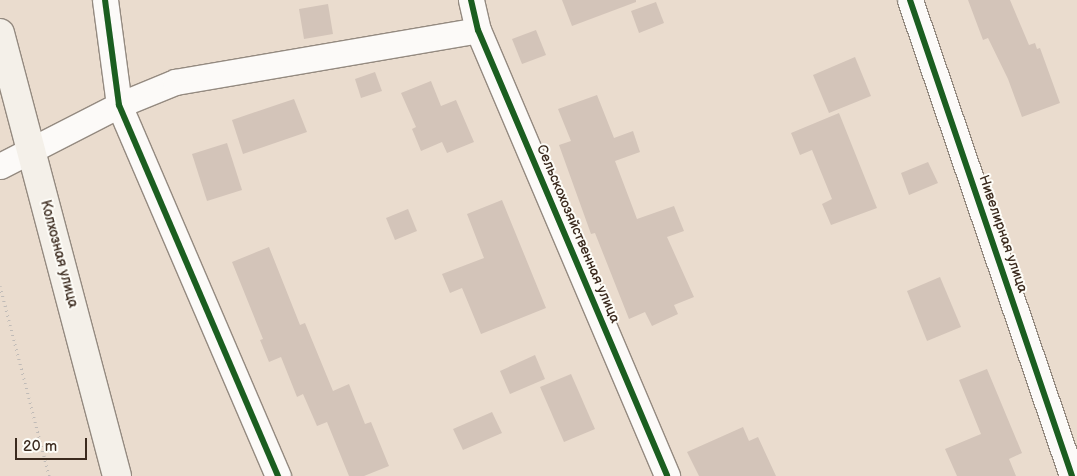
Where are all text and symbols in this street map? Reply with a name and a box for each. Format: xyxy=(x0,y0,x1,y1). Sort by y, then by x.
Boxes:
street label: Сельскохозяйственная улица xyxy=(533,142,623,326)
street label: Нивелирная улица xyxy=(975,173,1031,295)
street label: Колхозная улица xyxy=(37,198,81,310)
scale bar xyxy=(18,428,90,460)
text: 20 m xyxy=(23,437,57,456)

